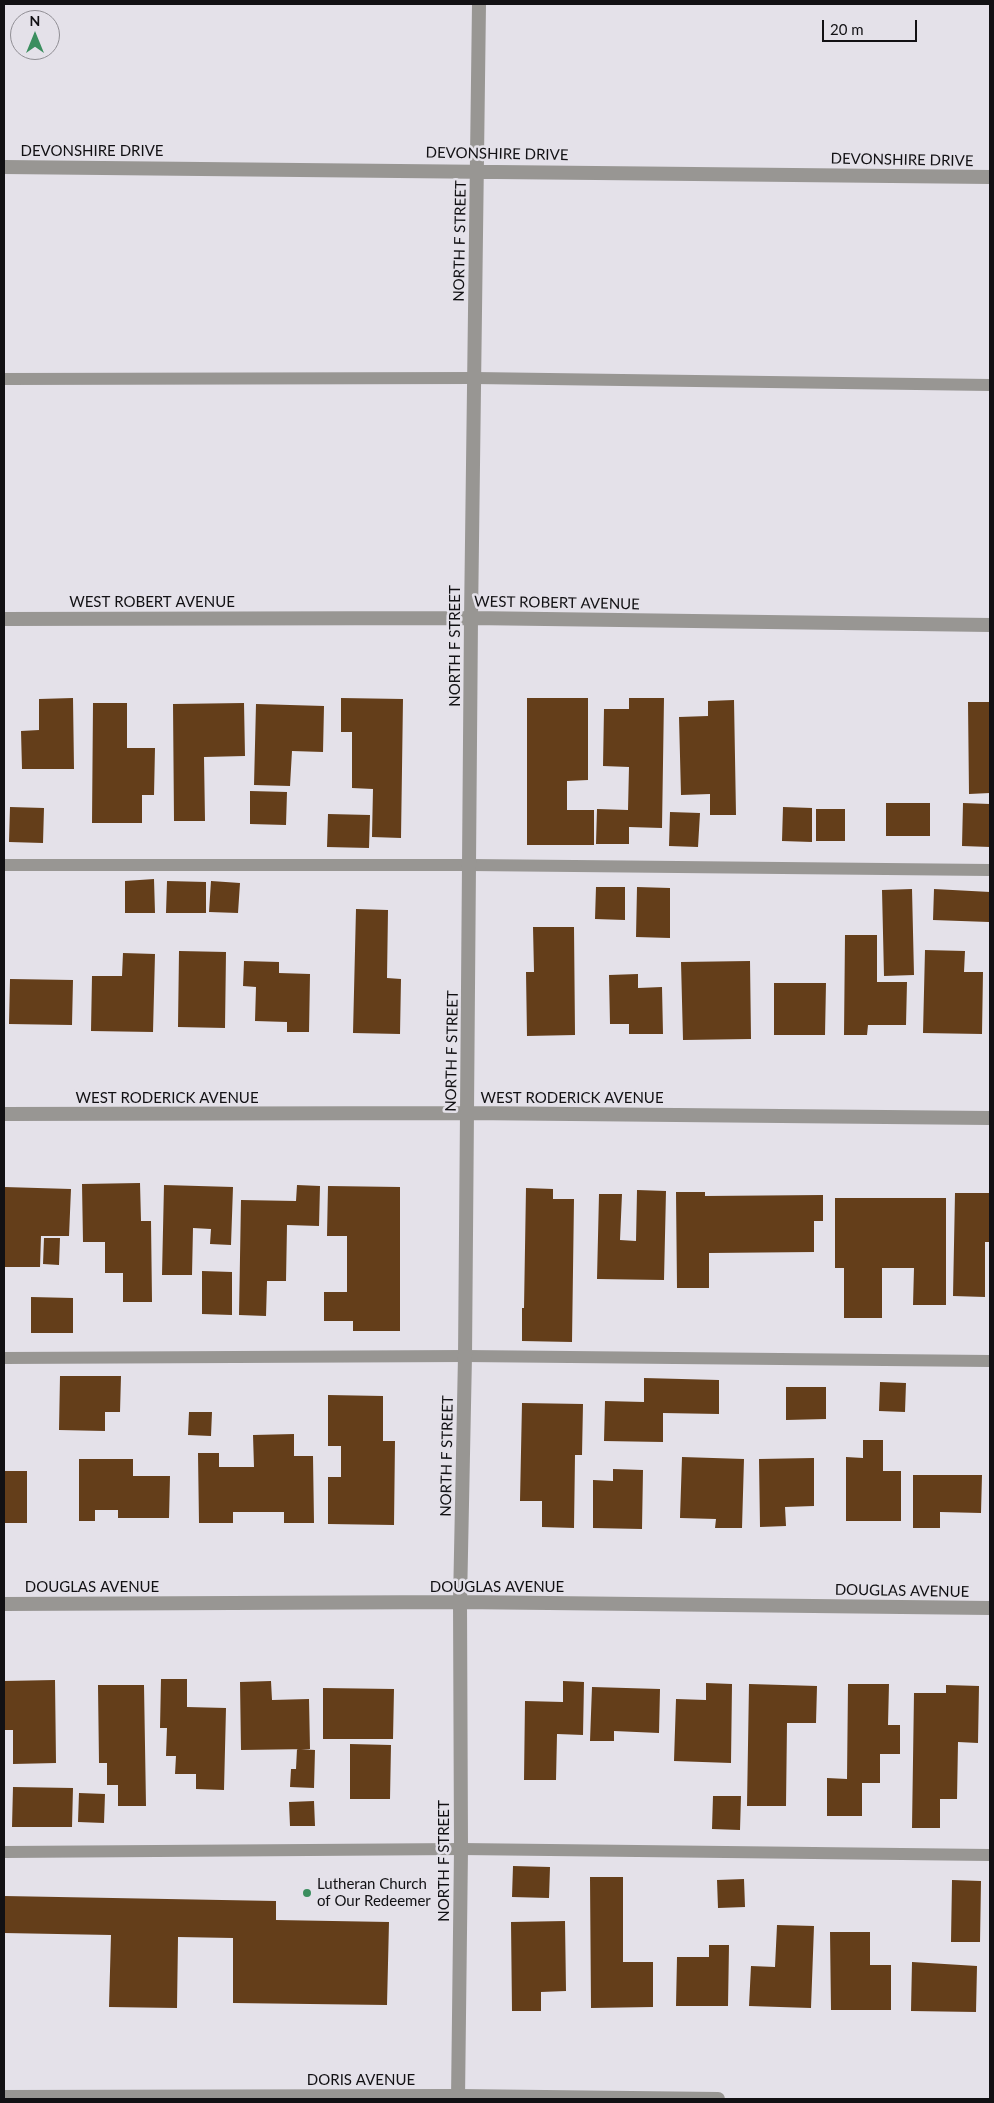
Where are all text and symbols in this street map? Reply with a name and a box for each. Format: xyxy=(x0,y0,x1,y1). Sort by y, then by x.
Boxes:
north arrow xyxy=(10,10,60,60)
scale bar xyxy=(824,10,919,42)
text: N xyxy=(30,12,40,29)
text: 20 m xyxy=(830,20,864,38)
street label: DEVONSHIRE DRIVE xyxy=(21,142,163,160)
street label: DEVONSHIRE DRIVE xyxy=(425,144,569,164)
street label: DEVONSHIRE DRIVE xyxy=(830,150,974,170)
street label: NORTH F STREET xyxy=(450,180,470,302)
street label: NORTH F STREET xyxy=(446,585,464,707)
street label: WEST ROBERT AVENUE xyxy=(69,593,235,611)
street label: WEST ROBERT AVENUE xyxy=(474,593,640,613)
street label: NORTH F STREET xyxy=(442,990,462,1112)
street label: WEST RODERICK AVENUE xyxy=(75,1089,259,1107)
street label: WEST RODERICK AVENUE xyxy=(480,1089,664,1107)
street label: NORTH F STREET xyxy=(437,1395,457,1517)
street label: DOUGLAS AVENUE xyxy=(25,1578,159,1596)
street label: DOUGLAS AVENUE xyxy=(430,1578,564,1596)
street label: DOUGLAS AVENUE xyxy=(835,1581,969,1601)
street label: NORTH F STREET xyxy=(435,1800,453,1922)
place label: Lutheran Church of Our Redeemer xyxy=(317,1875,431,1910)
marker: Lutheran Church of Our Redeemer xyxy=(301,1887,313,1899)
street label: DORIS AVENUE xyxy=(307,2071,415,2089)

